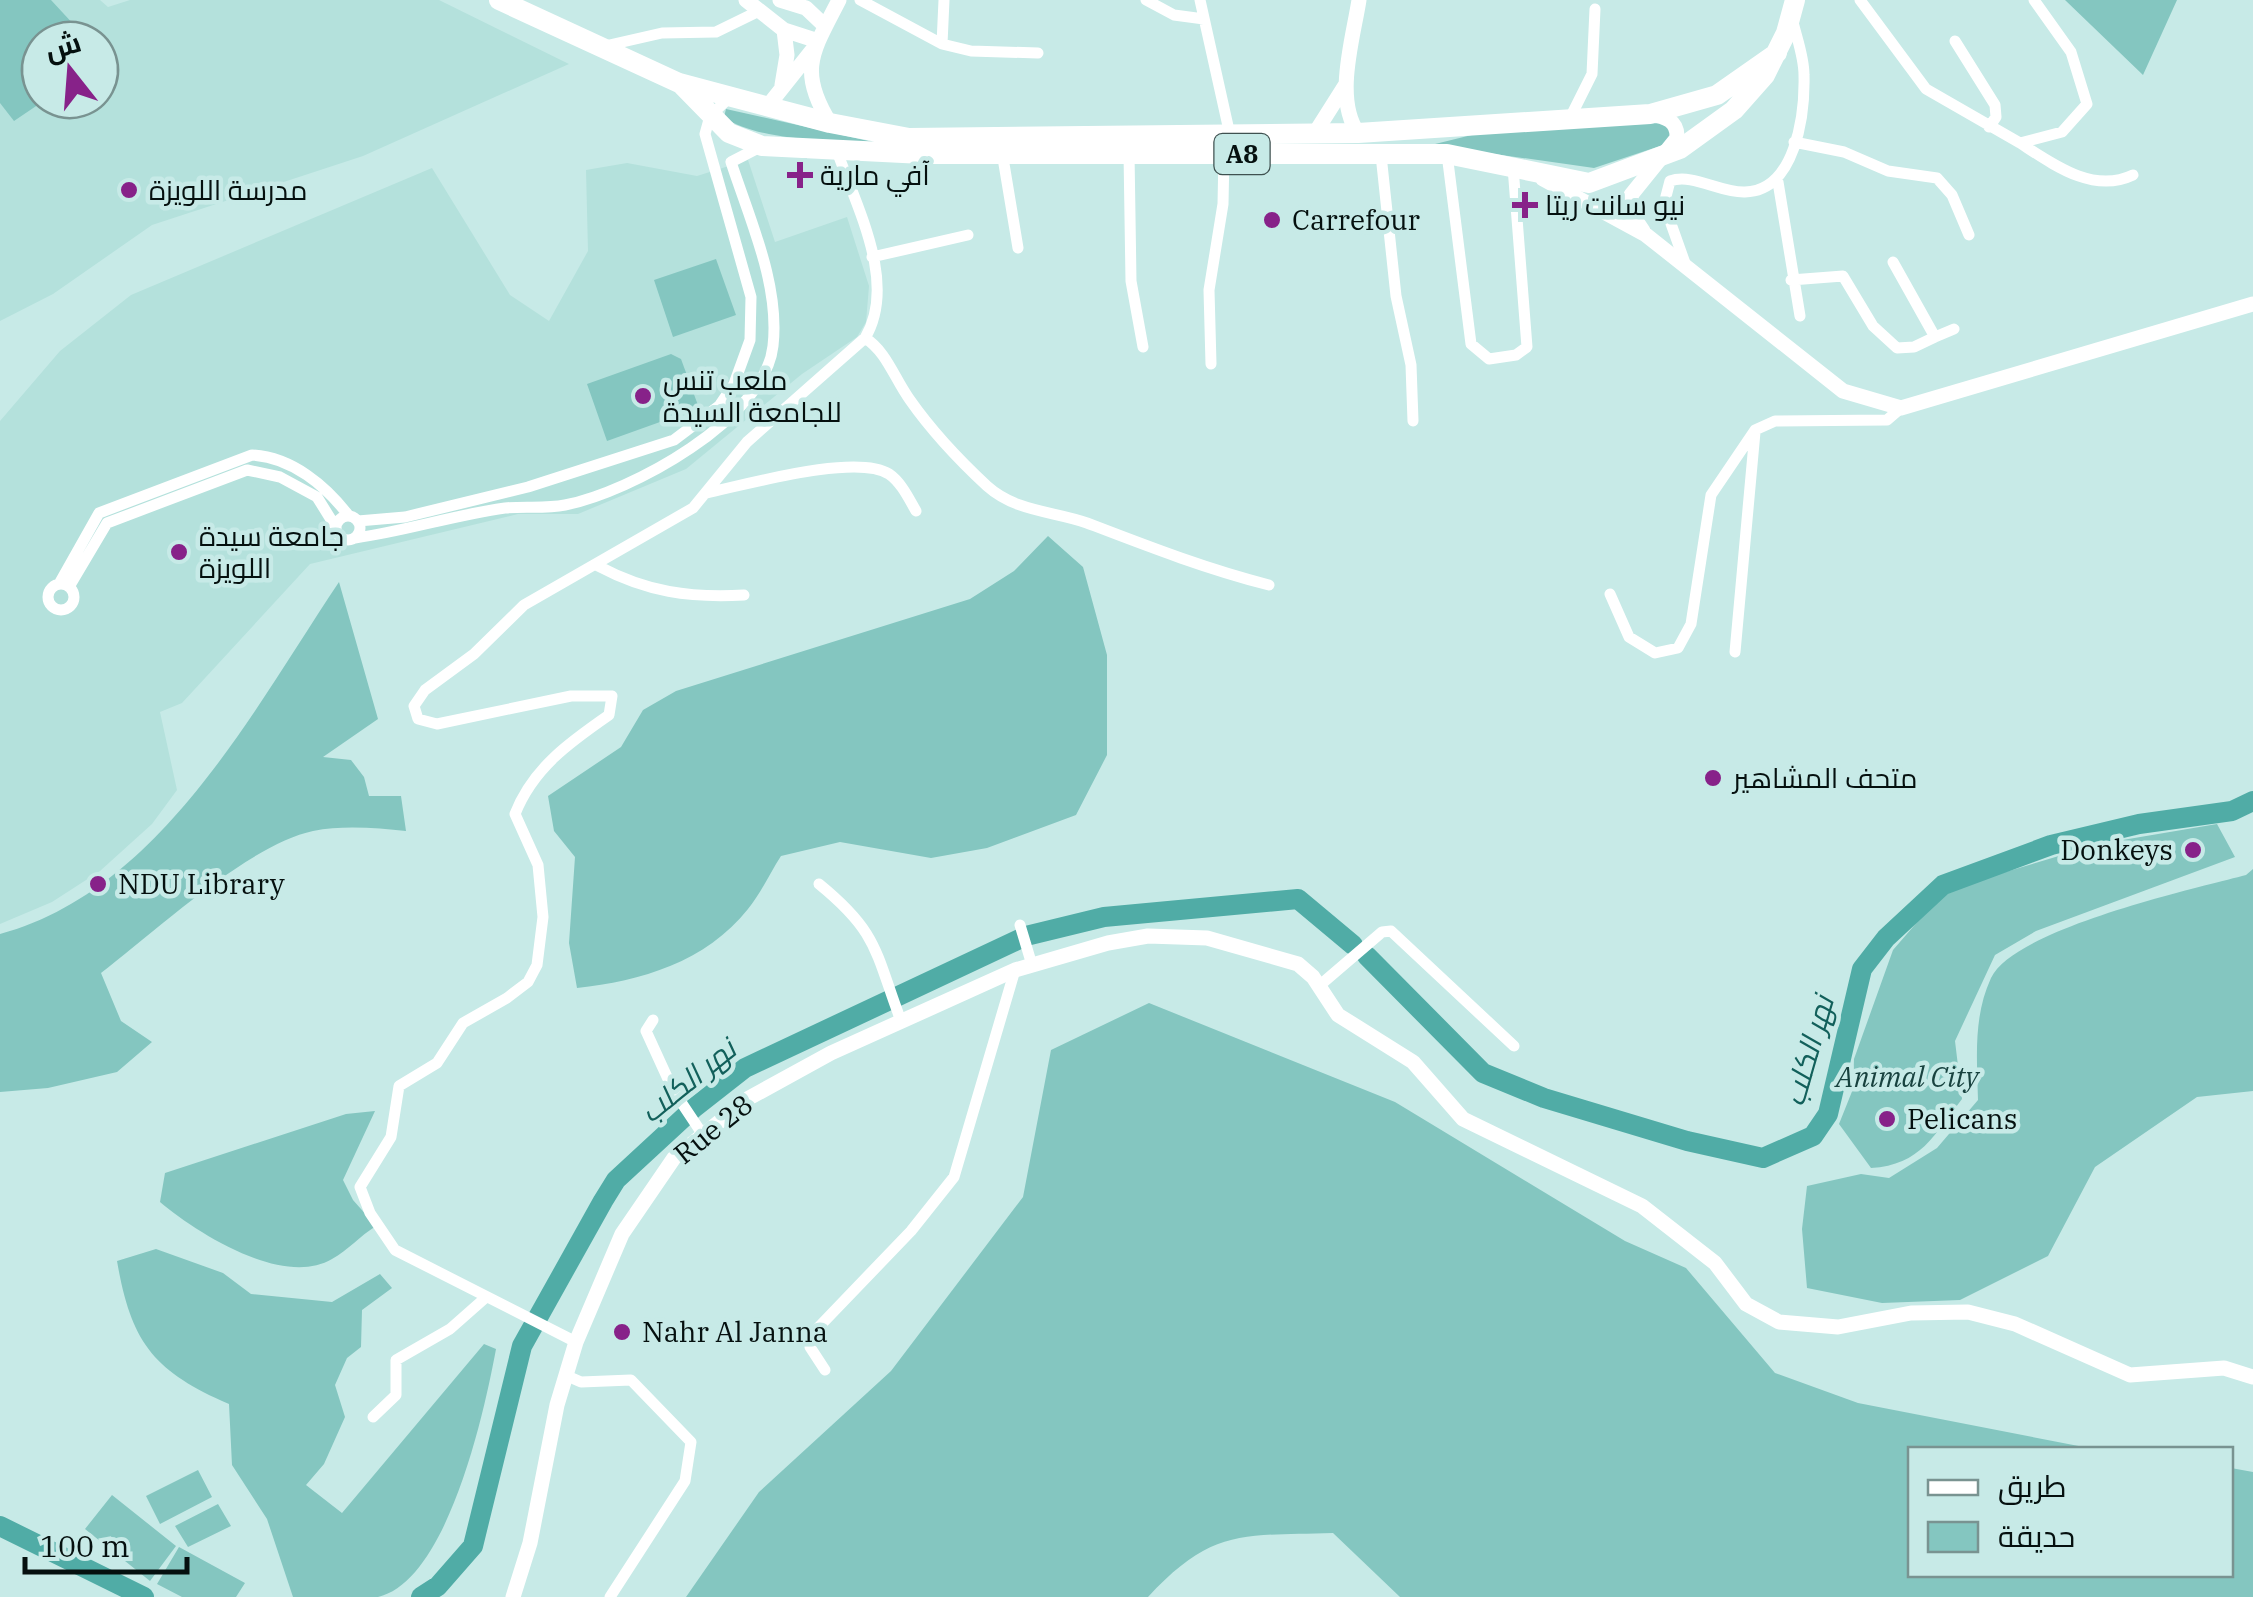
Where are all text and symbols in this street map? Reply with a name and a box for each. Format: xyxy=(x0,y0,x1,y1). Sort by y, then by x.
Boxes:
north arrow xyxy=(20,20,120,120)
text: ش xyxy=(40,23,85,69)
road number: A8 xyxy=(1214,134,1270,174)
place label: آفي مارية xyxy=(820,156,930,197)
marker: آفي مارية xyxy=(789,164,811,186)
place label: مدرسة اللويزة xyxy=(149,171,307,208)
marker: مدرسة اللويزة xyxy=(118,179,140,201)
place label: نيو سانت ريتا xyxy=(1545,186,1685,223)
marker: نيو سانت ريتا xyxy=(1514,194,1536,216)
place label: Carrefour xyxy=(1292,201,1421,238)
marker: Carrefour xyxy=(1261,209,1283,231)
place label: ملعب تنس للجامعة السيدة xyxy=(663,361,842,430)
marker: ملعب تنس للجامعة السيدة xyxy=(632,385,654,407)
place label: جامعة سيدة اللويزة xyxy=(199,517,344,586)
marker: جامعة سيدة اللويزة xyxy=(168,541,190,563)
place label: متحف المشاهير xyxy=(1731,759,1918,796)
marker: متحف المشاهير xyxy=(1702,767,1724,789)
place label: Donkeys xyxy=(2060,831,2173,868)
marker: Donkeys xyxy=(2182,839,2204,861)
place label: NDU Library xyxy=(118,865,285,902)
marker: NDU Library xyxy=(87,873,109,895)
water label: نهر الكلب xyxy=(1773,988,1843,1110)
water label: نهر الكلب xyxy=(631,1027,746,1131)
park label: Animal City xyxy=(1834,1058,1981,1095)
street label: Rue 28 xyxy=(666,1086,760,1172)
place label: Pelicans xyxy=(1907,1100,2017,1137)
marker: Pelicans xyxy=(1876,1108,1898,1130)
place label: Nahr Al Janna xyxy=(642,1313,828,1350)
marker: Nahr Al Janna xyxy=(611,1321,633,1343)
legend xyxy=(1908,1447,2233,1577)
text: طريق xyxy=(1998,1466,2067,1505)
scale bar xyxy=(25,1512,188,1574)
text: حديقة xyxy=(1998,1516,2075,1555)
text: 100 m xyxy=(40,1526,130,1565)

